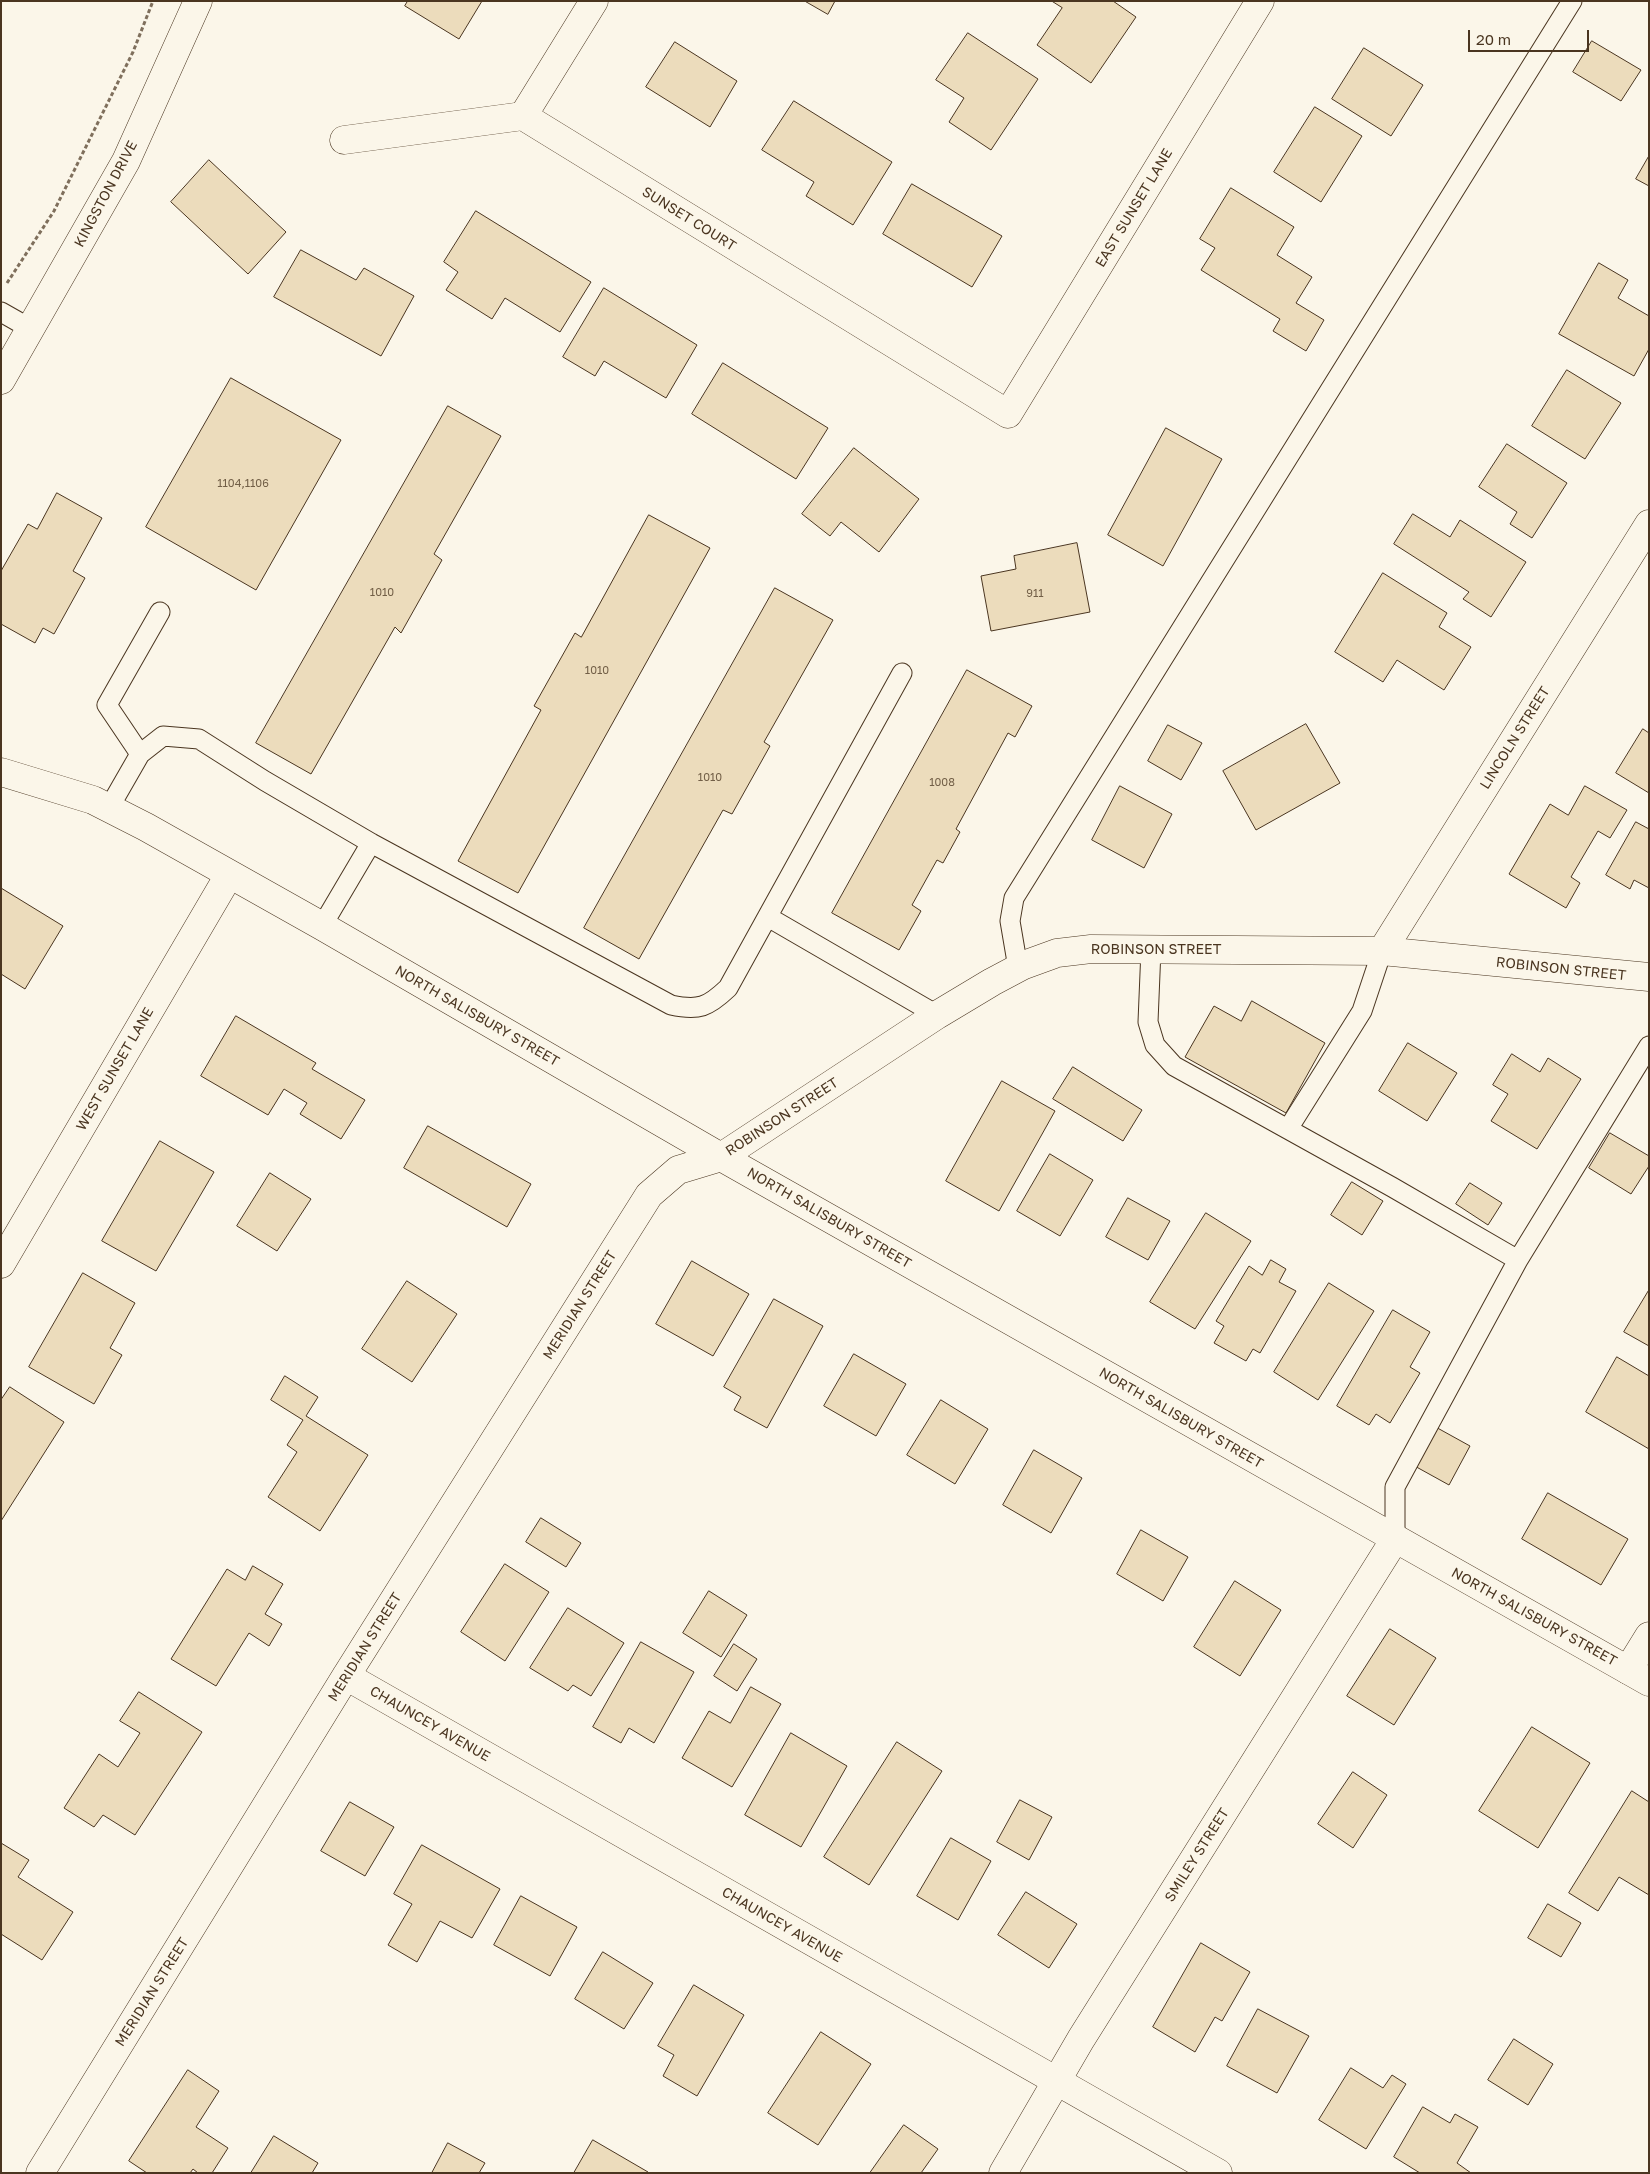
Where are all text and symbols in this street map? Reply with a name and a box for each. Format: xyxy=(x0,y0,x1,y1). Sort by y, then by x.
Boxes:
scale bar xyxy=(1470,20,1591,52)
text: 20 m xyxy=(1476,30,1511,48)
street label: KINGSTON DRIVE xyxy=(71,138,141,250)
street label: EAST SUNSET LANE xyxy=(1092,146,1176,270)
street label: SUNSET COURT xyxy=(639,183,739,255)
house number: 1104,1106 xyxy=(217,477,269,491)
house number: 1010 xyxy=(370,586,394,600)
house number: 911 xyxy=(1026,587,1044,601)
house number: 1010 xyxy=(585,664,609,678)
street label: LINCOLN STREET xyxy=(1477,684,1553,792)
house number: 1010 xyxy=(698,771,722,785)
house number: 1008 xyxy=(929,776,955,790)
street label: ROBINSON STREET xyxy=(1091,942,1221,958)
street label: ROBINSON STREET xyxy=(1495,954,1627,984)
street label: NORTH SALISBURY STREET xyxy=(392,962,562,1070)
street label: WEST SUNSET LANE xyxy=(73,1004,157,1134)
street label: ROBINSON STREET xyxy=(723,1074,841,1160)
street label: NORTH SALISBURY STREET xyxy=(744,1164,914,1272)
street label: MERIDIAN STREET xyxy=(540,1247,620,1363)
street label: NORTH SALISBURY STREET xyxy=(1096,1364,1266,1472)
street label: NORTH SALISBURY STREET xyxy=(1448,1564,1620,1670)
street label: MERIDIAN STREET xyxy=(325,1589,405,1705)
street label: CHAUNCEY AVENUE xyxy=(367,1683,493,1765)
street label: SMILEY STREET xyxy=(1161,1805,1233,1905)
street label: CHAUNCEY AVENUE xyxy=(719,1884,845,1966)
street label: MERIDIAN STREET xyxy=(112,1934,192,2050)

